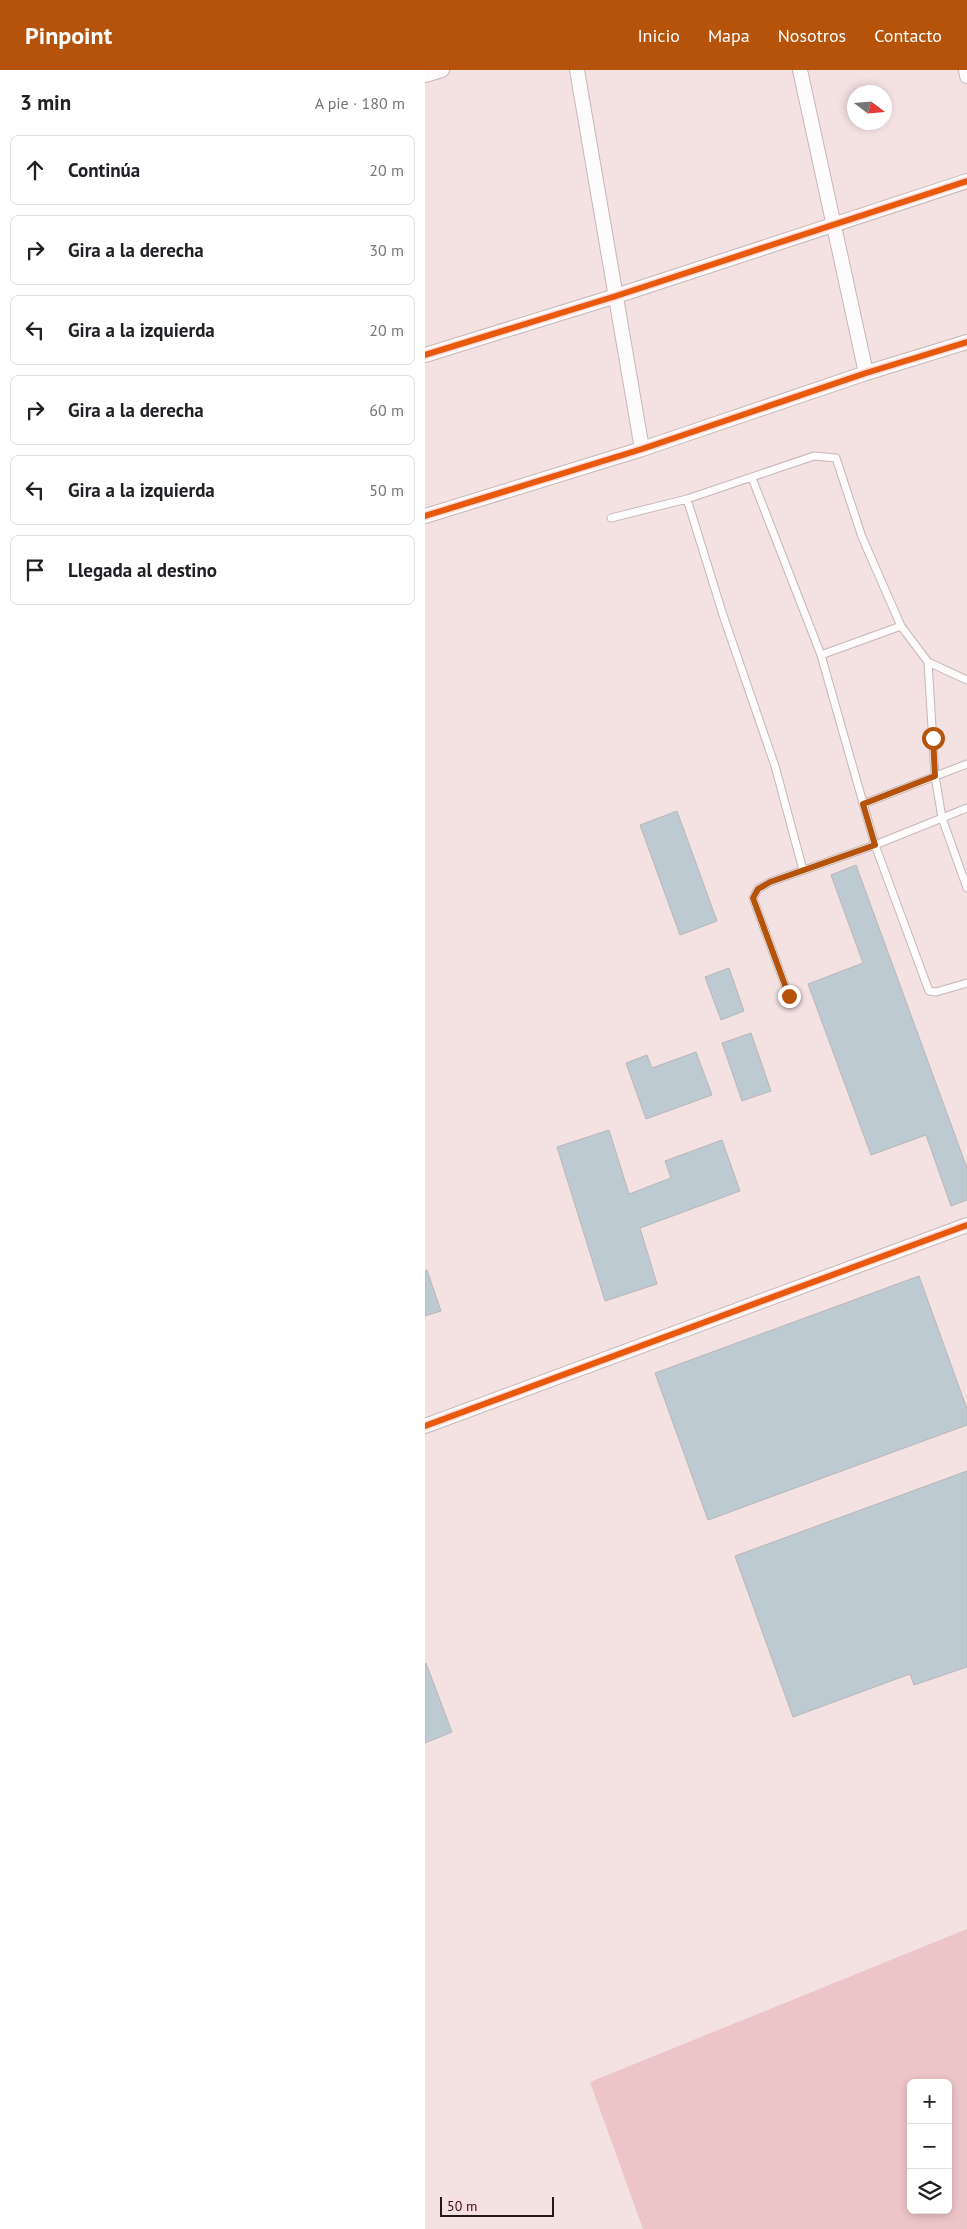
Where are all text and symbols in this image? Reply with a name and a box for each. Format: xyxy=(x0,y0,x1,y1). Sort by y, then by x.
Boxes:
text: Pinpoint xyxy=(25,20,112,51)
text: Inicio xyxy=(637,24,680,47)
text: Mapa xyxy=(708,24,750,47)
text: Nosotros xyxy=(778,24,846,47)
text: Contacto xyxy=(874,24,942,47)
north arrow xyxy=(847,85,892,130)
text: 3 min xyxy=(20,89,71,116)
text: A pie · 180 m xyxy=(315,93,405,113)
icon: ahead xyxy=(21,156,49,184)
text: Continúa xyxy=(68,158,140,182)
text: 20 m xyxy=(369,160,404,180)
icon: right xyxy=(21,236,49,264)
text: Gira a la derecha xyxy=(68,238,204,262)
text: 30 m xyxy=(369,240,404,260)
icon: left xyxy=(21,316,49,344)
text: Gira a la izquierda xyxy=(68,318,215,342)
text: 20 m xyxy=(369,320,404,340)
icon: right xyxy=(21,396,49,424)
text: Gira a la derecha xyxy=(68,398,204,422)
text: 60 m xyxy=(369,400,404,420)
icon: left xyxy=(21,476,49,504)
text: Gira a la izquierda xyxy=(68,478,215,502)
text: 50 m xyxy=(369,480,404,500)
icon: arrive xyxy=(21,556,49,584)
text: Llegada al destino xyxy=(68,558,217,582)
route start xyxy=(922,727,945,750)
route end xyxy=(778,985,801,1008)
map controls xyxy=(907,2079,952,2214)
button: + xyxy=(907,2079,952,2124)
button: − xyxy=(907,2124,952,2169)
button: layers xyxy=(907,2169,952,2214)
scale bar xyxy=(440,2194,554,2217)
text: 50 m xyxy=(447,2197,477,2215)

